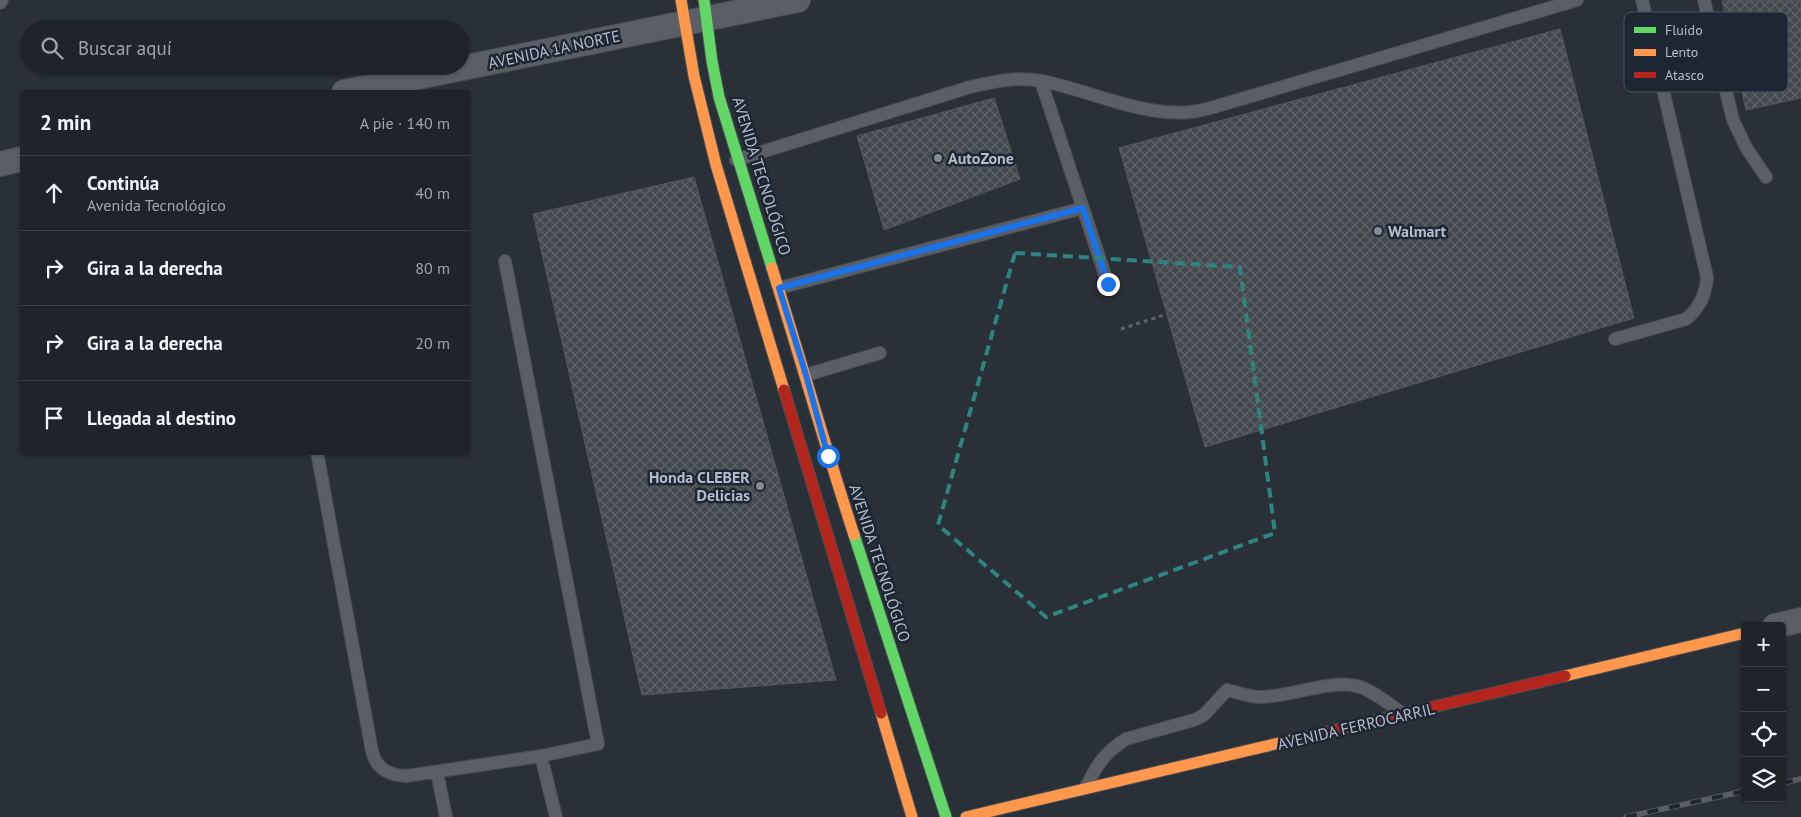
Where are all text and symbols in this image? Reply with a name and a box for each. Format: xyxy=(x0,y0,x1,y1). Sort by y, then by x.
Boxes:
legend xyxy=(1624,12,1788,92)
search box xyxy=(20,20,470,75)
text: Fluido xyxy=(1665,21,1703,39)
street label: AVENIDA 1A NORTE xyxy=(486,25,622,73)
icon: search xyxy=(38,34,66,62)
text: Buscar aquí xyxy=(78,36,172,60)
text: Lento xyxy=(1665,43,1698,61)
text: Atasco xyxy=(1665,66,1704,84)
street label: AVENIDA TECNOLÓGICO xyxy=(728,94,796,258)
text: 2 min xyxy=(40,109,91,136)
text: A pie · 140 m xyxy=(360,113,450,133)
place label: AutoZone xyxy=(948,148,1014,168)
marker: AutoZone xyxy=(932,152,944,164)
text: Continúa xyxy=(87,171,159,195)
icon: ahead xyxy=(40,179,68,207)
text: 40 m xyxy=(415,183,450,203)
text: Avenida Tecnológico xyxy=(87,195,226,215)
place label: Walmart xyxy=(1388,221,1447,241)
marker: Walmart xyxy=(1372,225,1384,237)
icon: right xyxy=(40,254,68,282)
text: Gira a la derecha xyxy=(87,256,223,280)
text: 80 m xyxy=(415,258,450,278)
route end xyxy=(1097,273,1120,296)
icon: right xyxy=(40,329,68,357)
text: Gira a la derecha xyxy=(87,331,223,355)
text: 20 m xyxy=(415,333,450,353)
icon: arrive xyxy=(40,404,68,432)
text: Llegada al destino xyxy=(87,406,236,430)
route start xyxy=(817,445,840,468)
place label: Honda CLEBER Delicias xyxy=(649,467,750,505)
marker: Honda CLEBER Delicias xyxy=(754,480,766,492)
street label: AVENIDA TECNOLÓGICO xyxy=(845,482,915,645)
map controls xyxy=(1741,622,1786,802)
button: + xyxy=(1741,622,1786,667)
button: − xyxy=(1741,667,1786,712)
street label: AVENIDA FERROCARRIL xyxy=(1275,698,1437,754)
button: locate xyxy=(1741,712,1786,757)
button: layers xyxy=(1741,757,1786,802)

